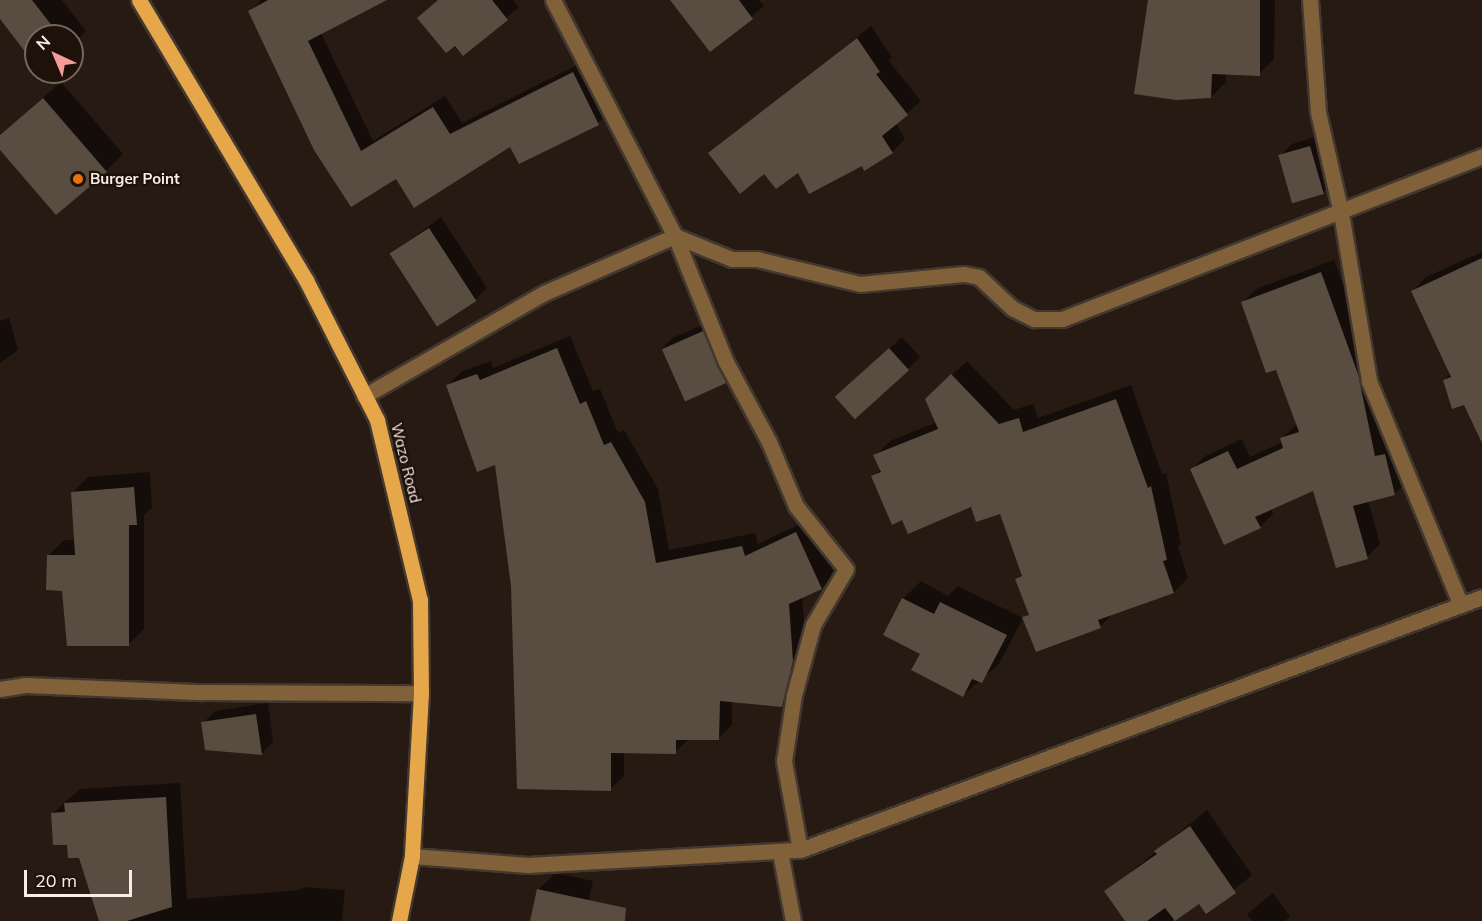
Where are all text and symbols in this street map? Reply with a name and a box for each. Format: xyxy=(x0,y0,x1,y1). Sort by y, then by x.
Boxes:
north arrow xyxy=(24,24,84,84)
text: N xyxy=(32,31,54,54)
place label: Burger Point xyxy=(90,170,180,188)
marker: Burger Point xyxy=(71,172,85,186)
street label: Wazo Road xyxy=(387,421,425,505)
scale bar xyxy=(27,858,135,896)
text: 20 m xyxy=(35,869,77,892)

